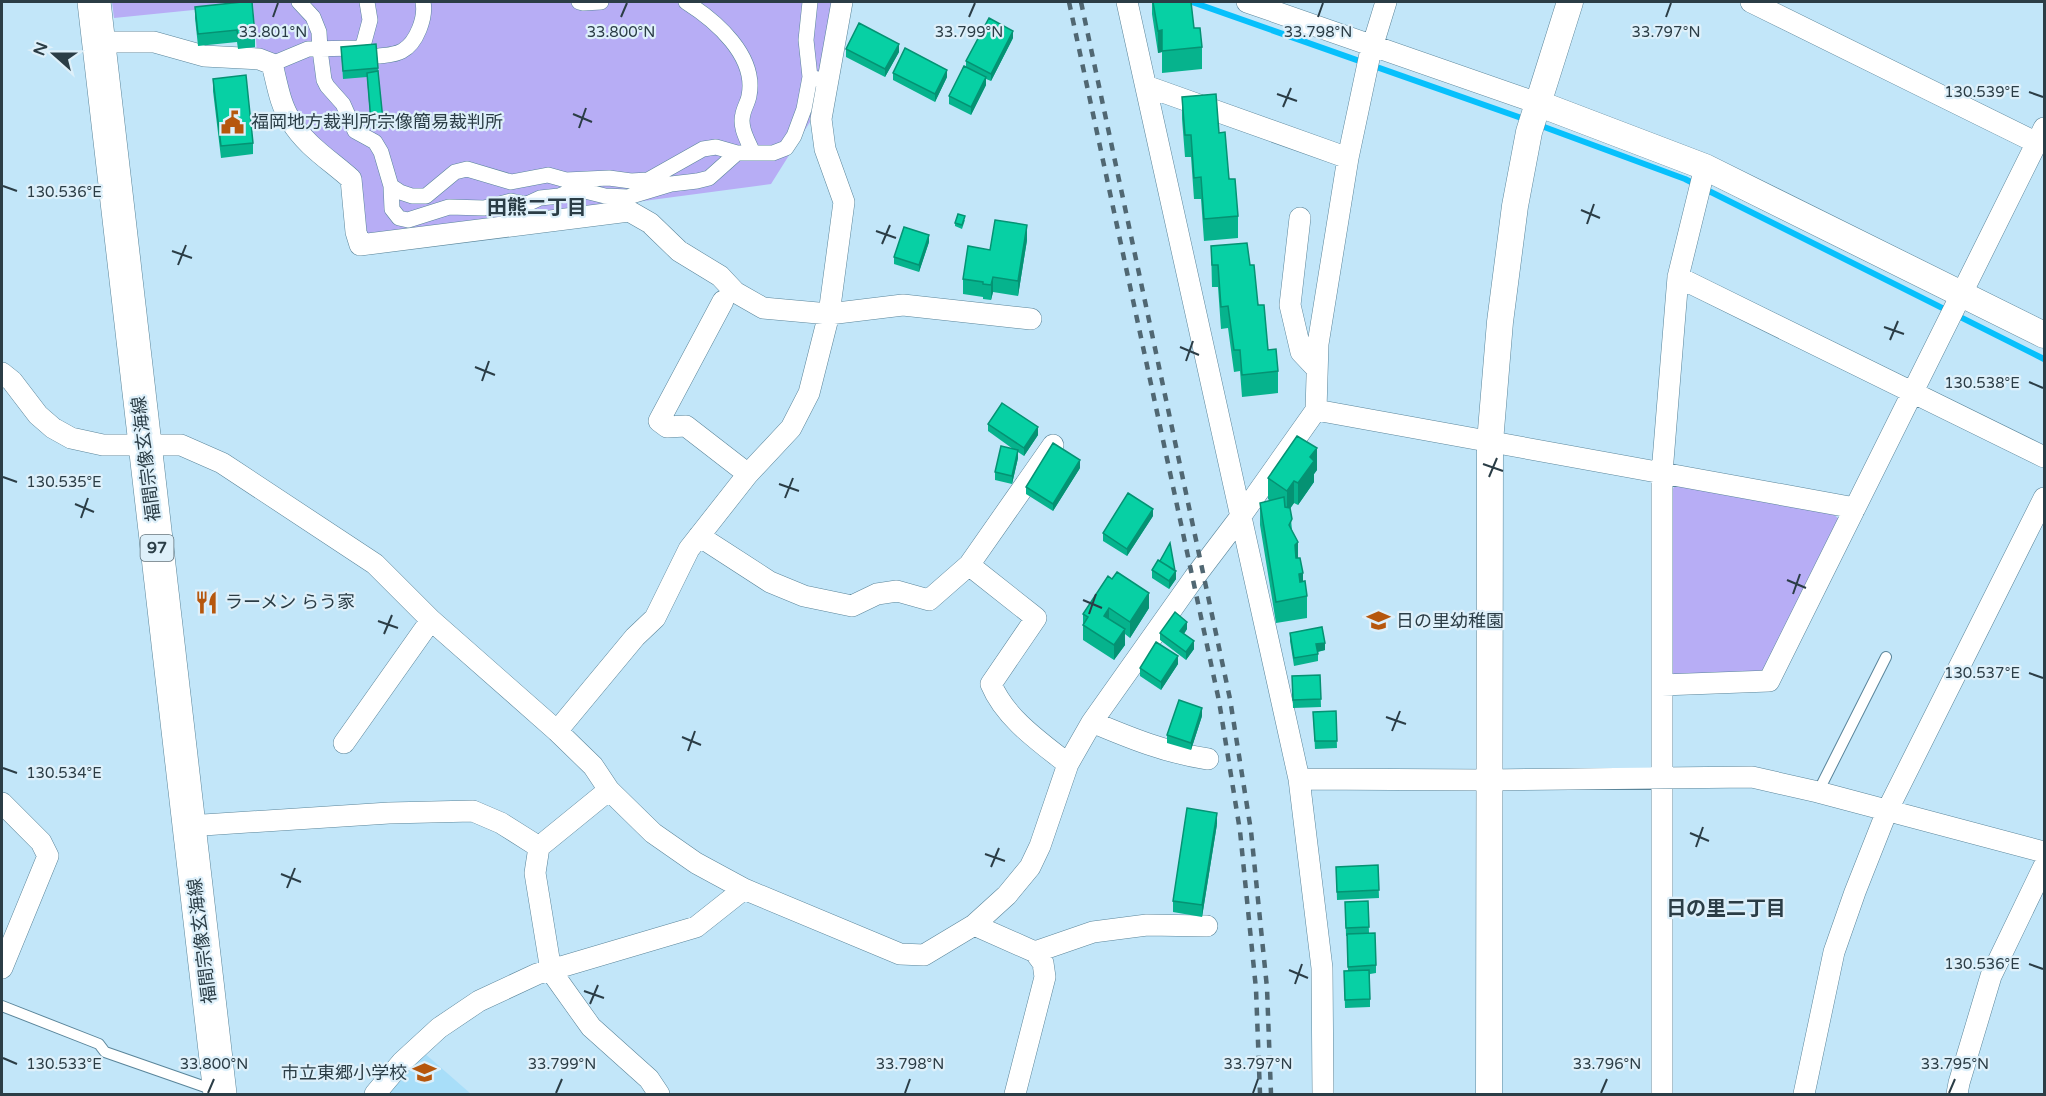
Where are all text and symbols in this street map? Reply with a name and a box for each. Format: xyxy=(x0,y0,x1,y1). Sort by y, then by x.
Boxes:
text: 33.801°N xyxy=(239,23,307,41)
text: 33.800°N xyxy=(587,23,655,41)
text: 33.799°N xyxy=(935,23,1003,41)
text: 33.798°N xyxy=(1284,23,1352,41)
text: 33.797°N xyxy=(1632,23,1700,41)
north arrow xyxy=(24,24,84,84)
text: N xyxy=(29,39,53,59)
text: 130.539°E xyxy=(1944,83,2020,101)
public building icon: 福岡地方裁判所宗像簡易裁判所 xyxy=(220,109,246,135)
place label: 福岡地方裁判所宗像簡易裁判所 xyxy=(251,111,503,133)
text: 130.536°E xyxy=(26,183,102,201)
district label: 田熊二丁目 xyxy=(487,196,587,220)
text: 130.538°E xyxy=(1944,374,2020,392)
street label: 福間宗像玄海線 xyxy=(127,395,165,523)
text: 130.535°E xyxy=(26,473,102,491)
road number: 97 xyxy=(140,535,174,561)
restaurant icon: ラーメン らう家 xyxy=(194,589,220,615)
place label: ラーメン らう家 xyxy=(225,591,355,613)
school or university icon: 日の里幼稚園 xyxy=(1365,608,1391,634)
place label: 日の里幼稚園 xyxy=(1396,610,1504,632)
text: 130.537°E xyxy=(1944,664,2020,682)
text: 130.534°E xyxy=(26,764,102,782)
street label: 福間宗像玄海線 xyxy=(183,877,221,1005)
district label: 日の里二丁目 xyxy=(1666,897,1786,921)
text: 130.536°E xyxy=(1944,955,2020,973)
text: 130.533°E xyxy=(26,1055,102,1073)
text: 33.800°N xyxy=(180,1055,248,1073)
text: 33.799°N xyxy=(528,1055,596,1073)
text: 33.798°N xyxy=(876,1055,944,1073)
text: 33.797°N xyxy=(1224,1055,1292,1073)
text: 33.796°N xyxy=(1573,1055,1641,1073)
text: 33.795°N xyxy=(1921,1055,1989,1073)
school or university icon: 市立東郷小学校 xyxy=(412,1060,438,1086)
place label: 市立東郷小学校 xyxy=(281,1062,407,1084)

